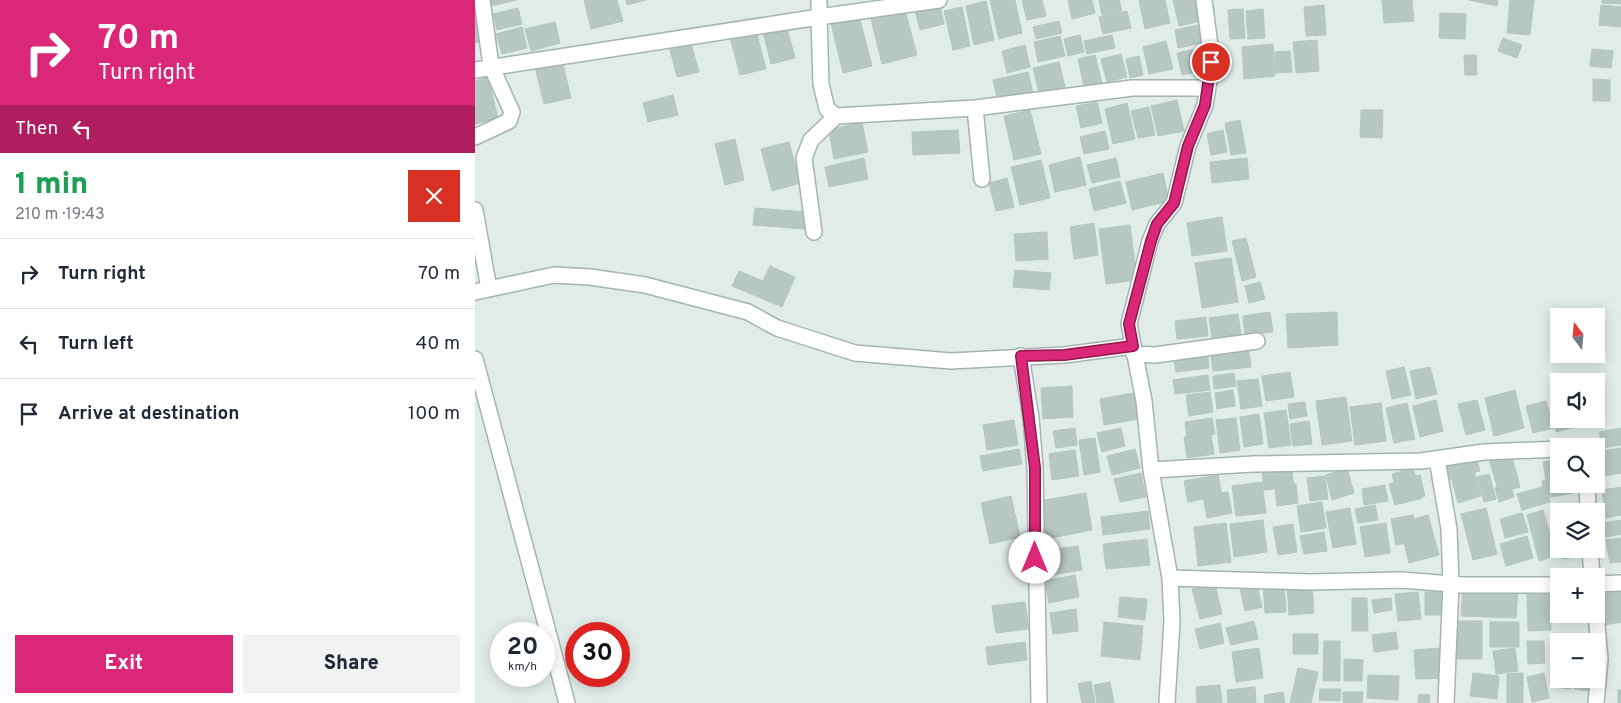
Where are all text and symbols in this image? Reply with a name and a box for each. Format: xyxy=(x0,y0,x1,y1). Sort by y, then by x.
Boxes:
text: 70 m xyxy=(98,17,179,61)
icon: right xyxy=(15,20,80,85)
pin xyxy=(1190,41,1232,83)
icon: arrive xyxy=(1197,48,1225,76)
text: Turn right xyxy=(98,60,195,87)
icon: left xyxy=(68,115,96,143)
text: Then xyxy=(15,117,58,141)
text: 1 min xyxy=(15,167,88,204)
button: close xyxy=(408,170,460,222)
text: 210 m · 19:43 xyxy=(15,205,105,225)
icon: right xyxy=(15,260,43,288)
text: Turn right xyxy=(58,262,146,286)
text: 70 m xyxy=(418,262,460,286)
north arrow xyxy=(1550,308,1605,362)
map controls xyxy=(1550,308,1605,688)
icon: left xyxy=(15,330,43,358)
text: Turn left xyxy=(58,332,134,356)
text: 40 m xyxy=(415,332,460,356)
button: sound xyxy=(1550,373,1605,428)
icon: arrive xyxy=(15,400,43,428)
text: Arrive at destination xyxy=(58,402,239,426)
text: 100 m xyxy=(408,402,460,426)
button: search xyxy=(1550,438,1605,493)
button: layers xyxy=(1550,503,1605,558)
position arrow xyxy=(1008,531,1060,583)
button: + xyxy=(1550,568,1605,623)
speed limit sign: 30 xyxy=(565,622,630,687)
text: 20 xyxy=(507,632,538,664)
button: − xyxy=(1550,633,1605,688)
button: Exit xyxy=(15,635,233,693)
button: Share xyxy=(243,635,460,693)
text: km/h xyxy=(508,659,537,675)

